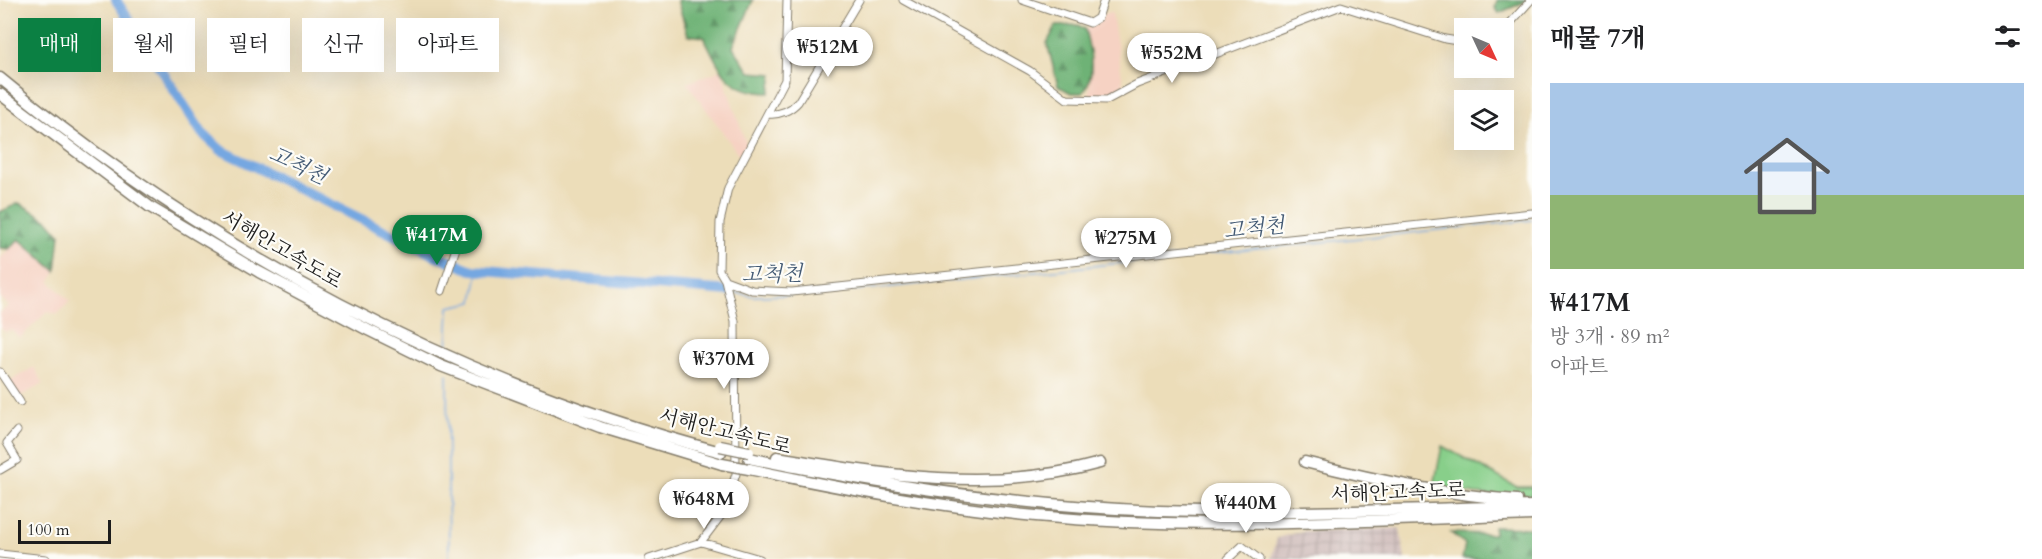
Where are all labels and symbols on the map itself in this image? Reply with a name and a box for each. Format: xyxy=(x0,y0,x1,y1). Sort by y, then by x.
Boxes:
north arrow xyxy=(1454,18,1514,78)
pin: ₩512M xyxy=(786,27,870,78)
pin: ₩552M xyxy=(1130,33,1214,84)
water label: 고척천 xyxy=(264,139,333,192)
street label: 서해안고속도로 xyxy=(216,204,347,295)
water label: 고척천 xyxy=(1222,211,1288,246)
pin: ₩417M xyxy=(395,215,479,266)
pin: ₩275M xyxy=(1084,218,1168,269)
water label: 고척천 xyxy=(741,259,804,290)
pin: ₩370M xyxy=(682,339,766,390)
street label: 서해안고속도로 xyxy=(656,402,794,461)
street label: 서해안고속도로 xyxy=(1330,477,1466,508)
pin: ₩648M xyxy=(662,479,746,530)
pin: ₩440M xyxy=(1204,483,1288,534)
scale bar xyxy=(18,517,111,544)

